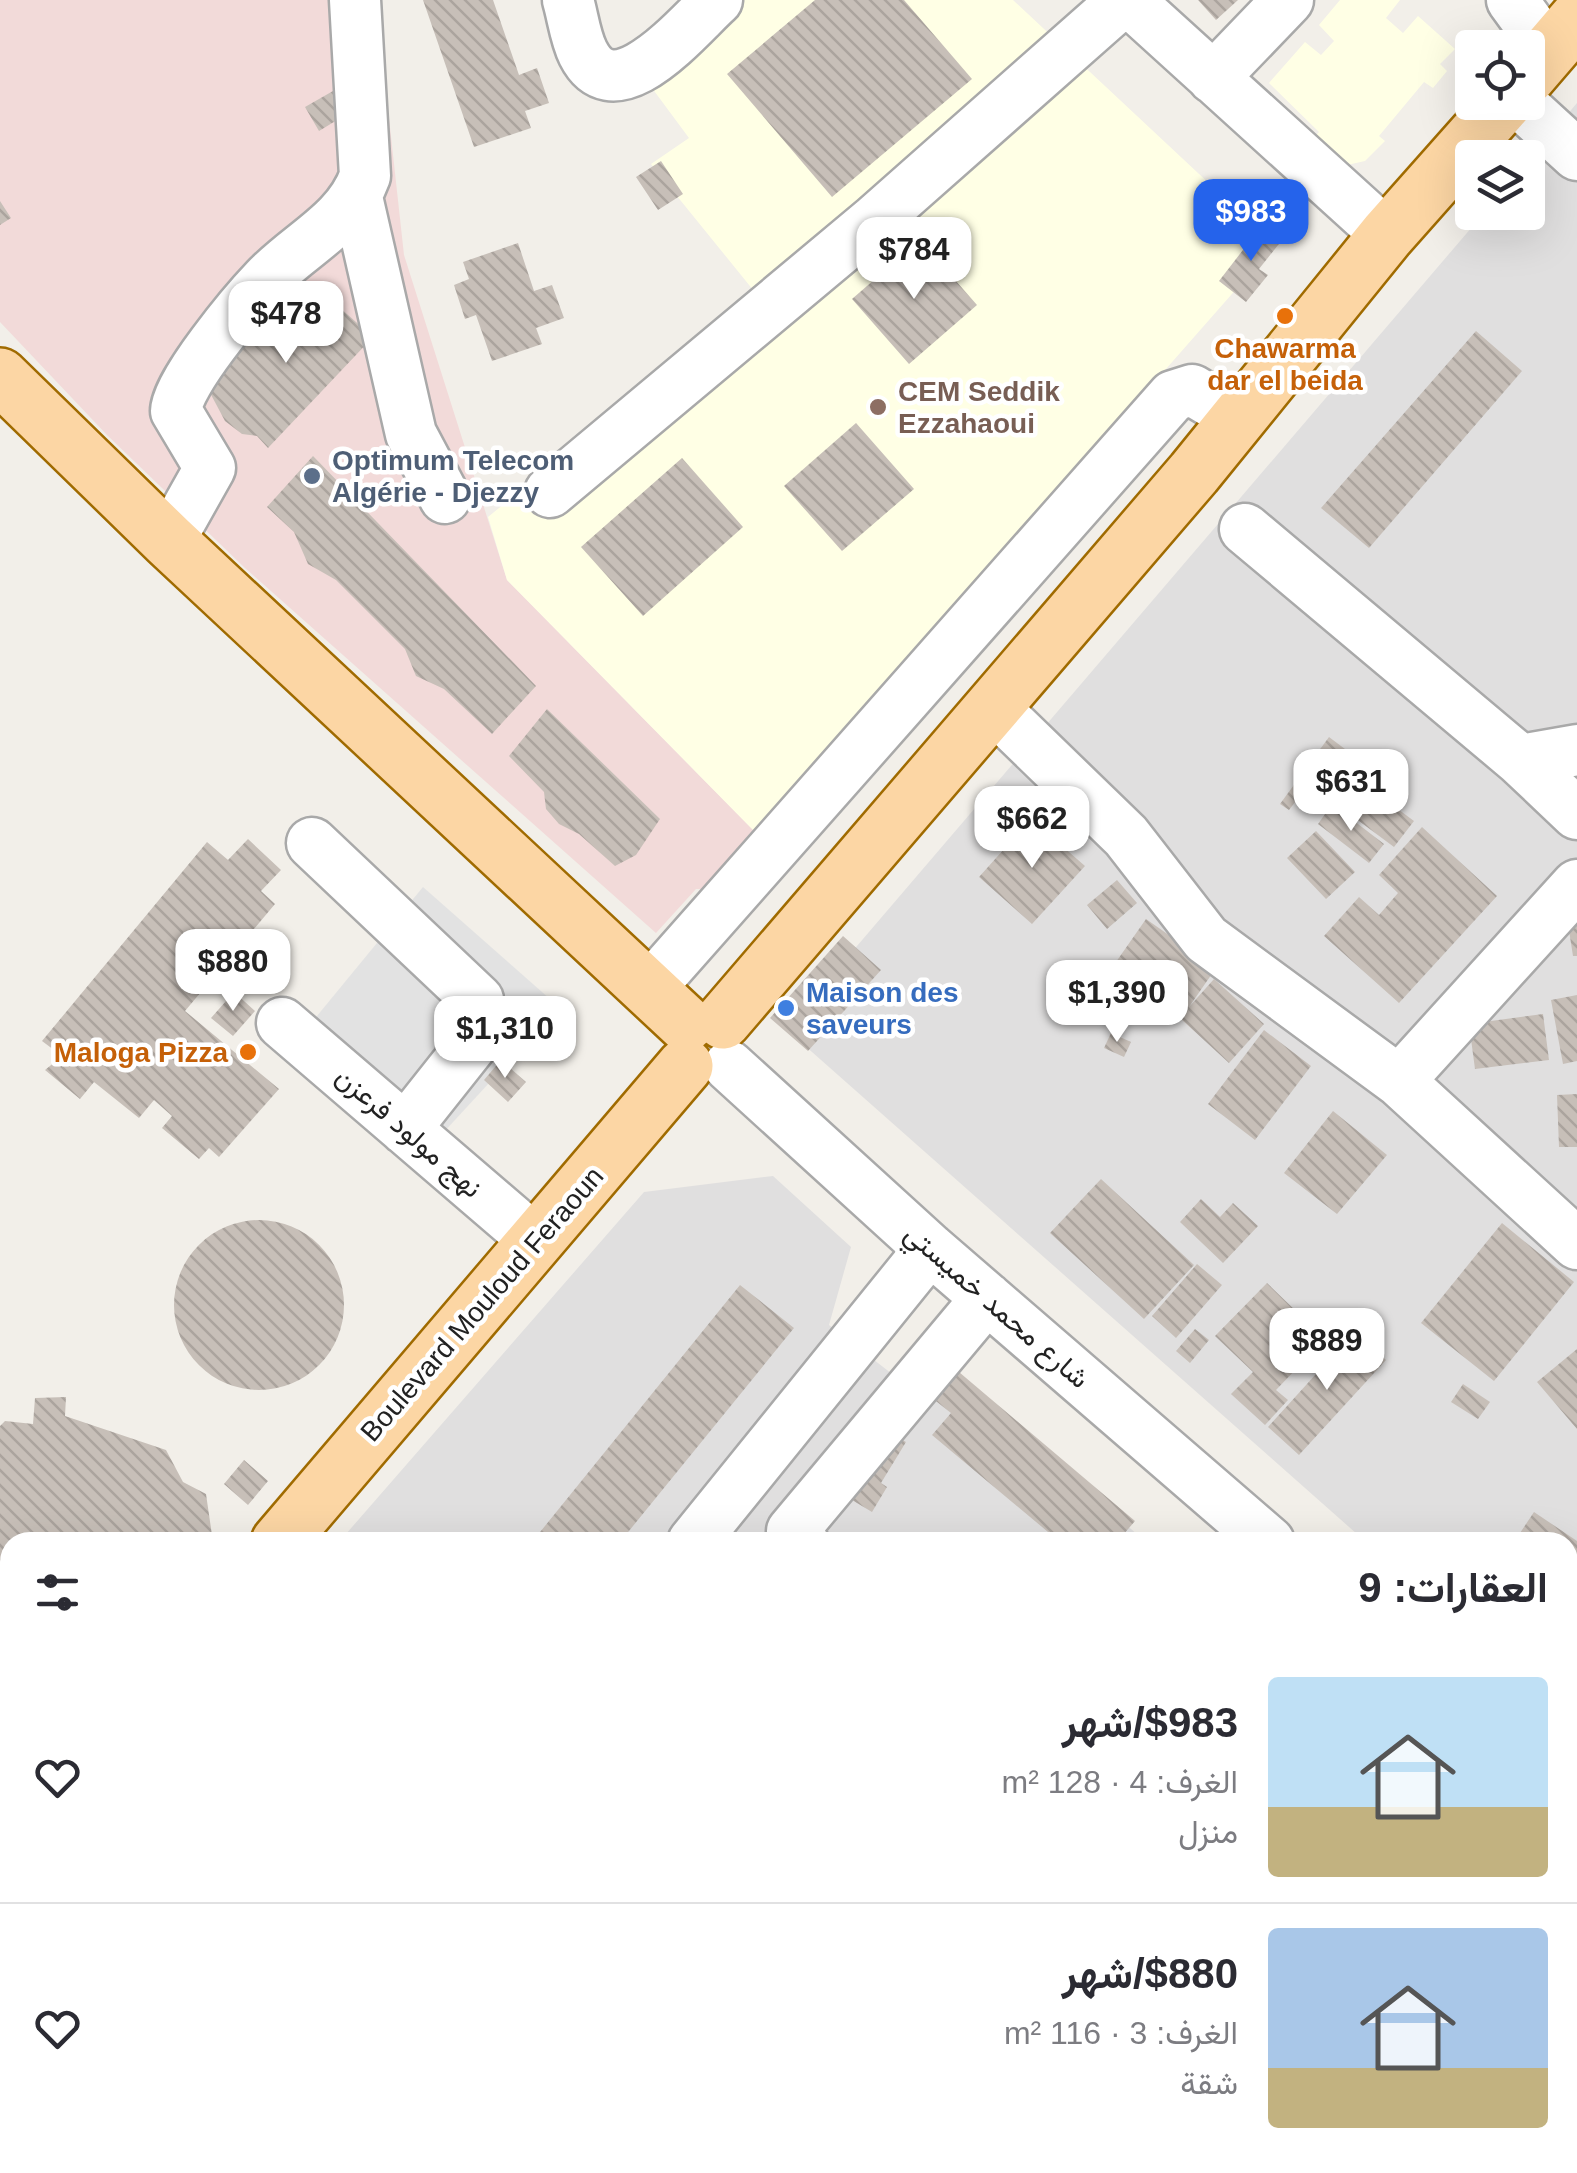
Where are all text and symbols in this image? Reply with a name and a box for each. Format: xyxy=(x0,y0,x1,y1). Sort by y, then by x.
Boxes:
map controls xyxy=(1455,30,1545,230)
button: locate xyxy=(1455,30,1545,120)
button: layers xyxy=(1455,140,1545,230)
pin: $983 xyxy=(1192,179,1310,264)
text: $983 xyxy=(1215,193,1287,229)
pin: $784 xyxy=(855,217,973,302)
text: $784 xyxy=(878,231,950,267)
pin: $478 xyxy=(227,281,345,366)
text: $478 xyxy=(250,295,322,331)
marker: Chawarma dar el beida xyxy=(1274,305,1296,327)
place label: Chawarma dar el beida xyxy=(1207,333,1363,396)
place label: CEM Seddik Ezzahaoui xyxy=(898,376,1060,439)
marker: CEM Seddik Ezzahaoui xyxy=(867,396,889,418)
place label: Optimum Telecom Algérie - Djezzy xyxy=(332,445,574,508)
marker: Optimum Telecom Algérie - Djezzy xyxy=(301,465,323,487)
pin: $631 xyxy=(1292,749,1410,834)
text: $631 xyxy=(1315,763,1387,799)
pin: $662 xyxy=(973,786,1091,871)
text: $662 xyxy=(996,800,1068,836)
pin: $880 xyxy=(174,929,292,1014)
text: $880 xyxy=(197,943,269,979)
pin: $1,390 xyxy=(1036,960,1198,1045)
text: $1,390 xyxy=(1068,974,1166,1010)
place label: Maison des saveurs xyxy=(806,977,958,1040)
pin: $1,310 xyxy=(424,996,586,1081)
marker: Maison des saveurs xyxy=(775,997,797,1019)
text: $1,310 xyxy=(456,1010,554,1046)
place label: Maloga Pizza xyxy=(54,1037,228,1068)
marker: Maloga Pizza xyxy=(237,1041,259,1063)
street label: نهج مولود فرعزن xyxy=(327,1060,488,1207)
street label: Boulevard Mouloud Feraoun xyxy=(354,1160,610,1448)
street label: شارع محمد خميستي xyxy=(894,1218,1095,1400)
pin: $889 xyxy=(1268,1308,1386,1393)
text: $889 xyxy=(1291,1322,1363,1358)
text: العقارات: 9 xyxy=(1358,1564,1548,1611)
icon: filters xyxy=(30,1565,85,1620)
text: $983/شهر xyxy=(1062,1699,1238,1746)
icon: home xyxy=(1348,1717,1468,1837)
icon: heart xyxy=(30,1750,85,1805)
text: الغرف: 4 · 128 m² xyxy=(1002,1764,1238,1800)
text: منزل xyxy=(1178,1814,1238,1850)
text: $880/شهر xyxy=(1062,1950,1238,1997)
icon: home xyxy=(1348,1968,1468,2088)
icon: heart xyxy=(30,2001,85,2056)
text: الغرف: 3 · 116 m² xyxy=(1004,2015,1238,2051)
text: شقة xyxy=(1180,2065,1238,2101)

